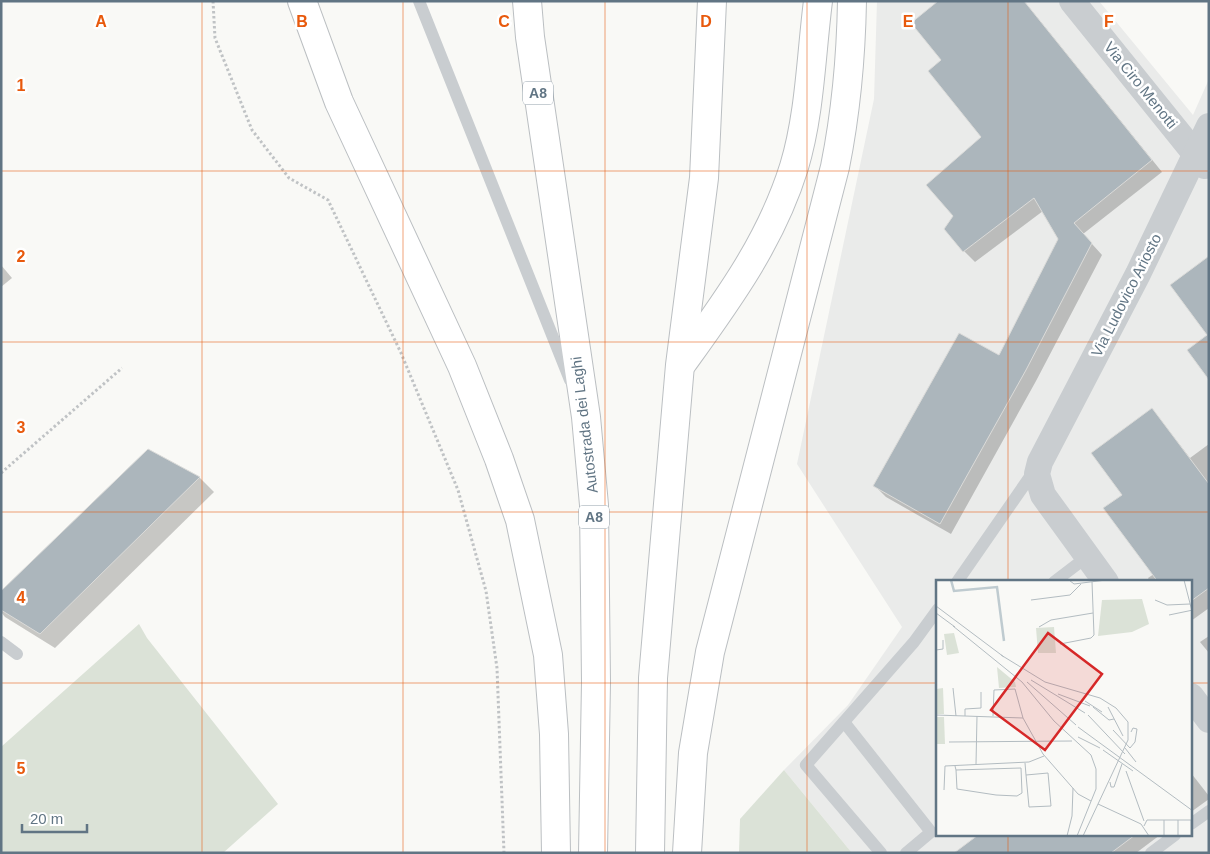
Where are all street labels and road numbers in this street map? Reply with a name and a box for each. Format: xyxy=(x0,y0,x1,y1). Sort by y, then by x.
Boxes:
street label: Via Ciro Menotti xyxy=(1101,38,1181,132)
road number: A8 xyxy=(523,82,553,105)
street label: Via Ludovico Ariosto xyxy=(1088,231,1164,359)
street label: Autostrada dei Laghi xyxy=(567,356,601,494)
road number: A8 xyxy=(579,506,609,528)

